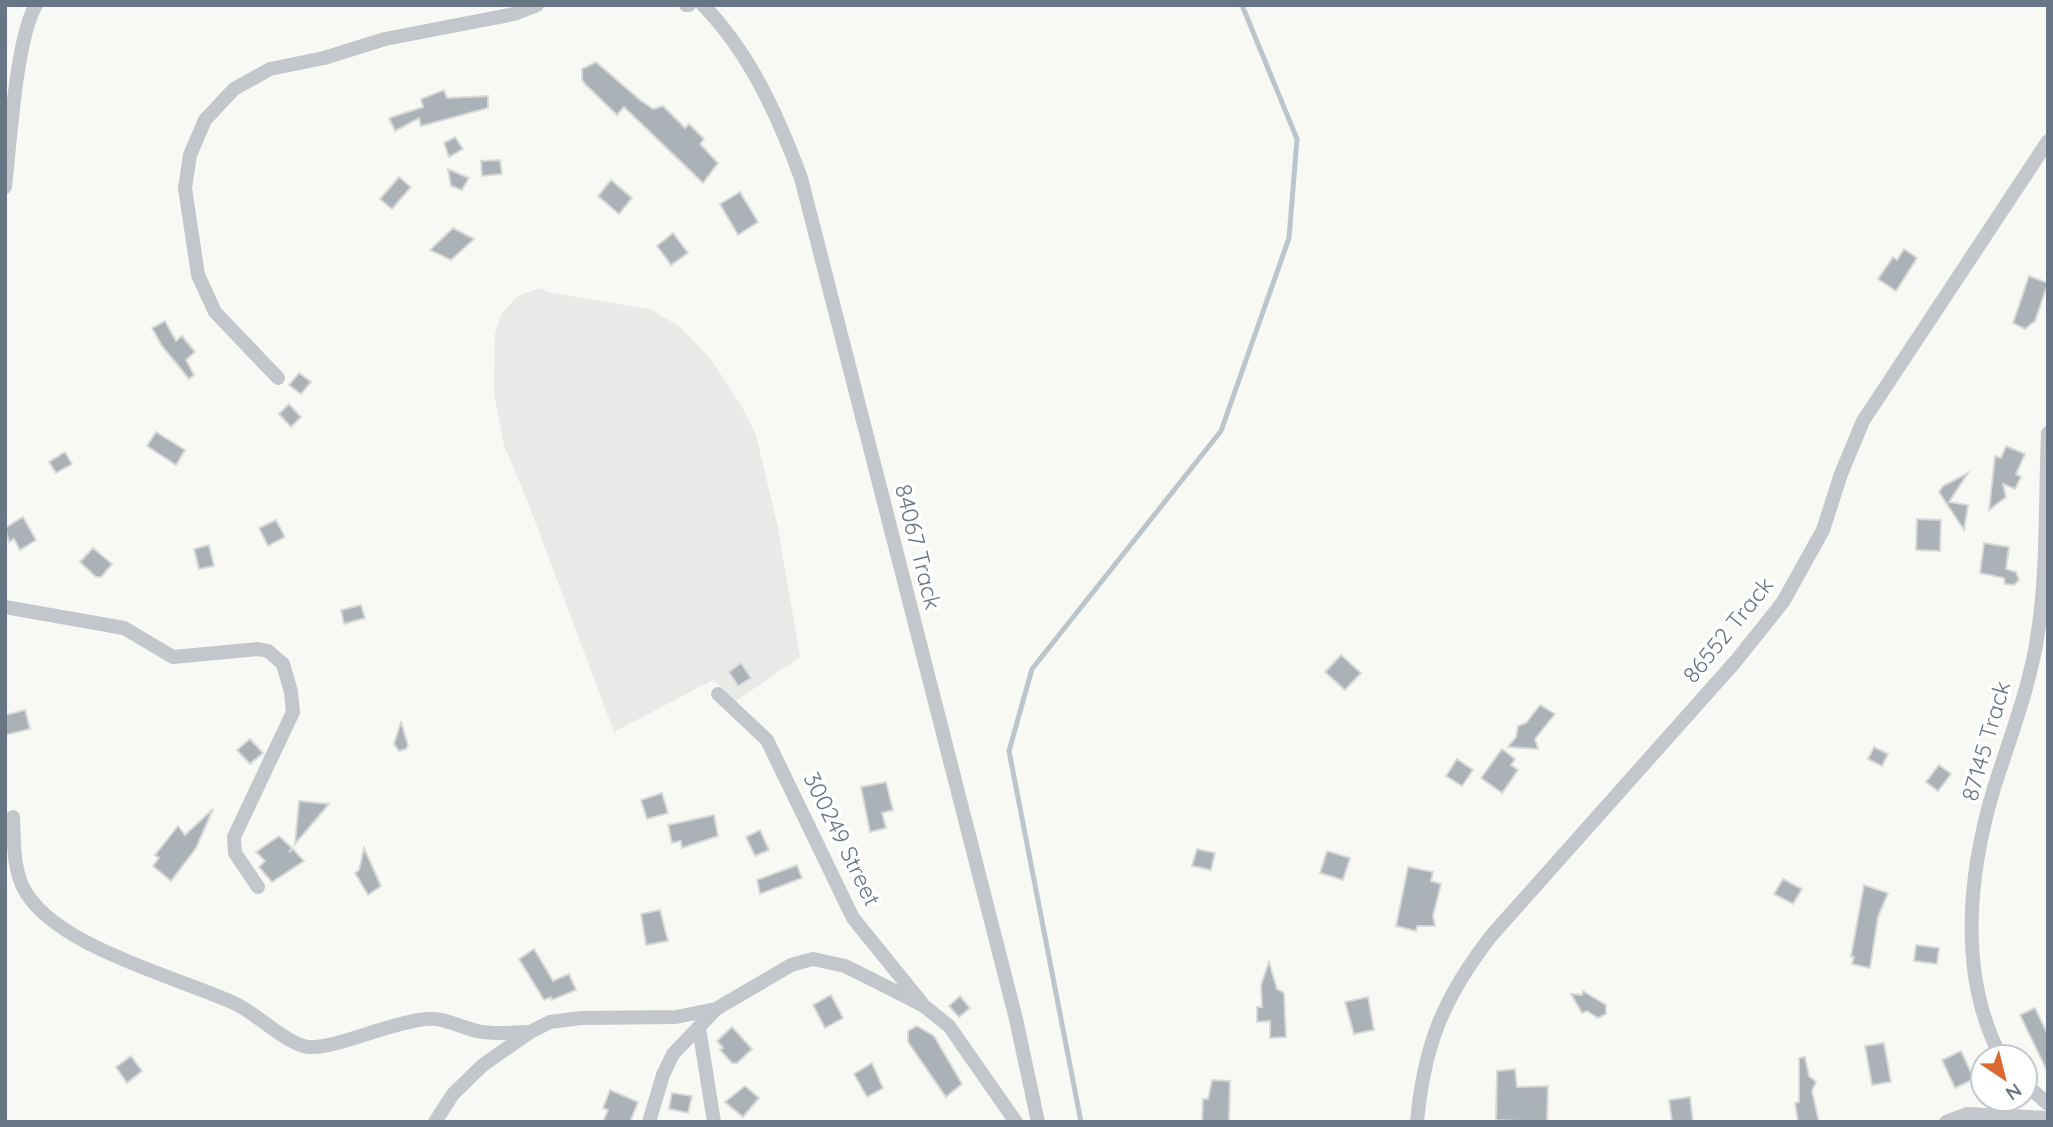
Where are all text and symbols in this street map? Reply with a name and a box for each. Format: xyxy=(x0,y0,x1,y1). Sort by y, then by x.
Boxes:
street label: 84067 Track xyxy=(889,481,948,612)
street label: 86552 Track xyxy=(1676,571,1779,689)
street label: 87145 Track xyxy=(1955,678,2016,804)
street label: 300249 Street xyxy=(798,767,887,911)
north arrow xyxy=(1969,1043,2039,1113)
text: N xyxy=(2001,1078,2026,1106)

